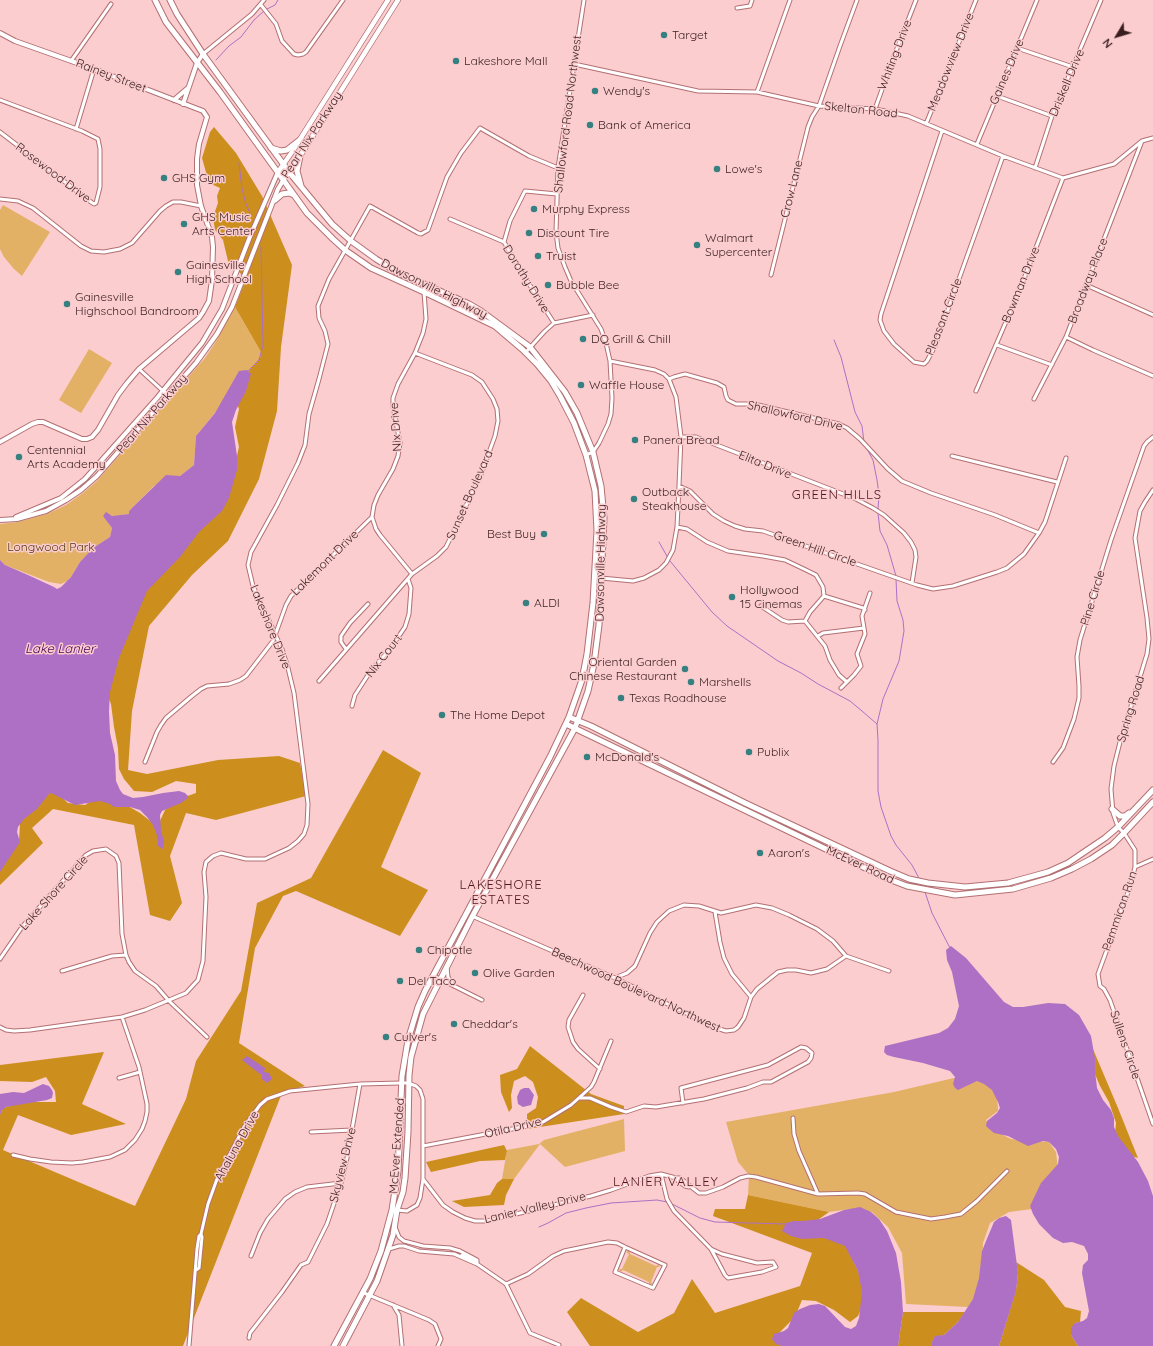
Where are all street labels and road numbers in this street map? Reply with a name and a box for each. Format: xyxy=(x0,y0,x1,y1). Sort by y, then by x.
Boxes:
street label: Meadowview Drive xyxy=(925,11,977,113)
street label: Whiting Drive xyxy=(875,18,915,92)
street label: Shallowford Road Northwest xyxy=(551,34,585,194)
street label: Gaines Drive xyxy=(987,37,1027,107)
street label: Driskell Drive xyxy=(1046,47,1088,119)
street label: Rainey Street xyxy=(74,56,148,96)
street label: Pearl Nix Parkway xyxy=(279,89,345,181)
street label: Skelton Road xyxy=(824,99,898,121)
street label: Rosewood Drive xyxy=(12,140,94,206)
street label: Crow Lane xyxy=(778,159,806,219)
street label: Broadway Place xyxy=(1065,236,1111,326)
street label: Dorothy Drive xyxy=(499,242,553,316)
street label: Bowman Drive xyxy=(999,245,1043,325)
street label: Dawsonville Highway xyxy=(378,256,490,322)
street label: Pleasant Circle xyxy=(923,276,965,358)
street label: Pearl Nix Parkway xyxy=(114,371,190,457)
street label: Shallowford Drive xyxy=(746,398,844,434)
street label: Nix Drive xyxy=(387,402,405,452)
street label: Sunset Boulevard xyxy=(444,448,496,542)
street label: Elita Drive xyxy=(737,448,793,482)
street label: Dawsonville Highway xyxy=(593,504,609,622)
street label: Lakemont Drive xyxy=(288,527,362,599)
street label: Green Hill Circle xyxy=(772,528,858,570)
street label: Pine Circle xyxy=(1078,569,1108,627)
street label: Lakeshore Drive xyxy=(247,583,293,671)
street label: Nix Court xyxy=(363,631,405,681)
street label: Spring Road xyxy=(1114,674,1148,744)
street label: McEver Road xyxy=(824,843,896,887)
street label: Lake Shore Circle xyxy=(17,853,91,933)
street label: Pemmican Run xyxy=(1100,869,1140,953)
street label: Beechwood Boulevard Northwest xyxy=(549,944,723,1036)
street label: Sullens Circle xyxy=(1106,1009,1144,1081)
street label: McEver Extended xyxy=(386,1098,408,1194)
street label: Ahaluna Drive xyxy=(212,1109,262,1183)
street label: Otila Drive xyxy=(483,1114,543,1142)
street label: Skyview Drive xyxy=(327,1126,359,1204)
street label: Lanier Valley Drive xyxy=(483,1189,587,1227)

